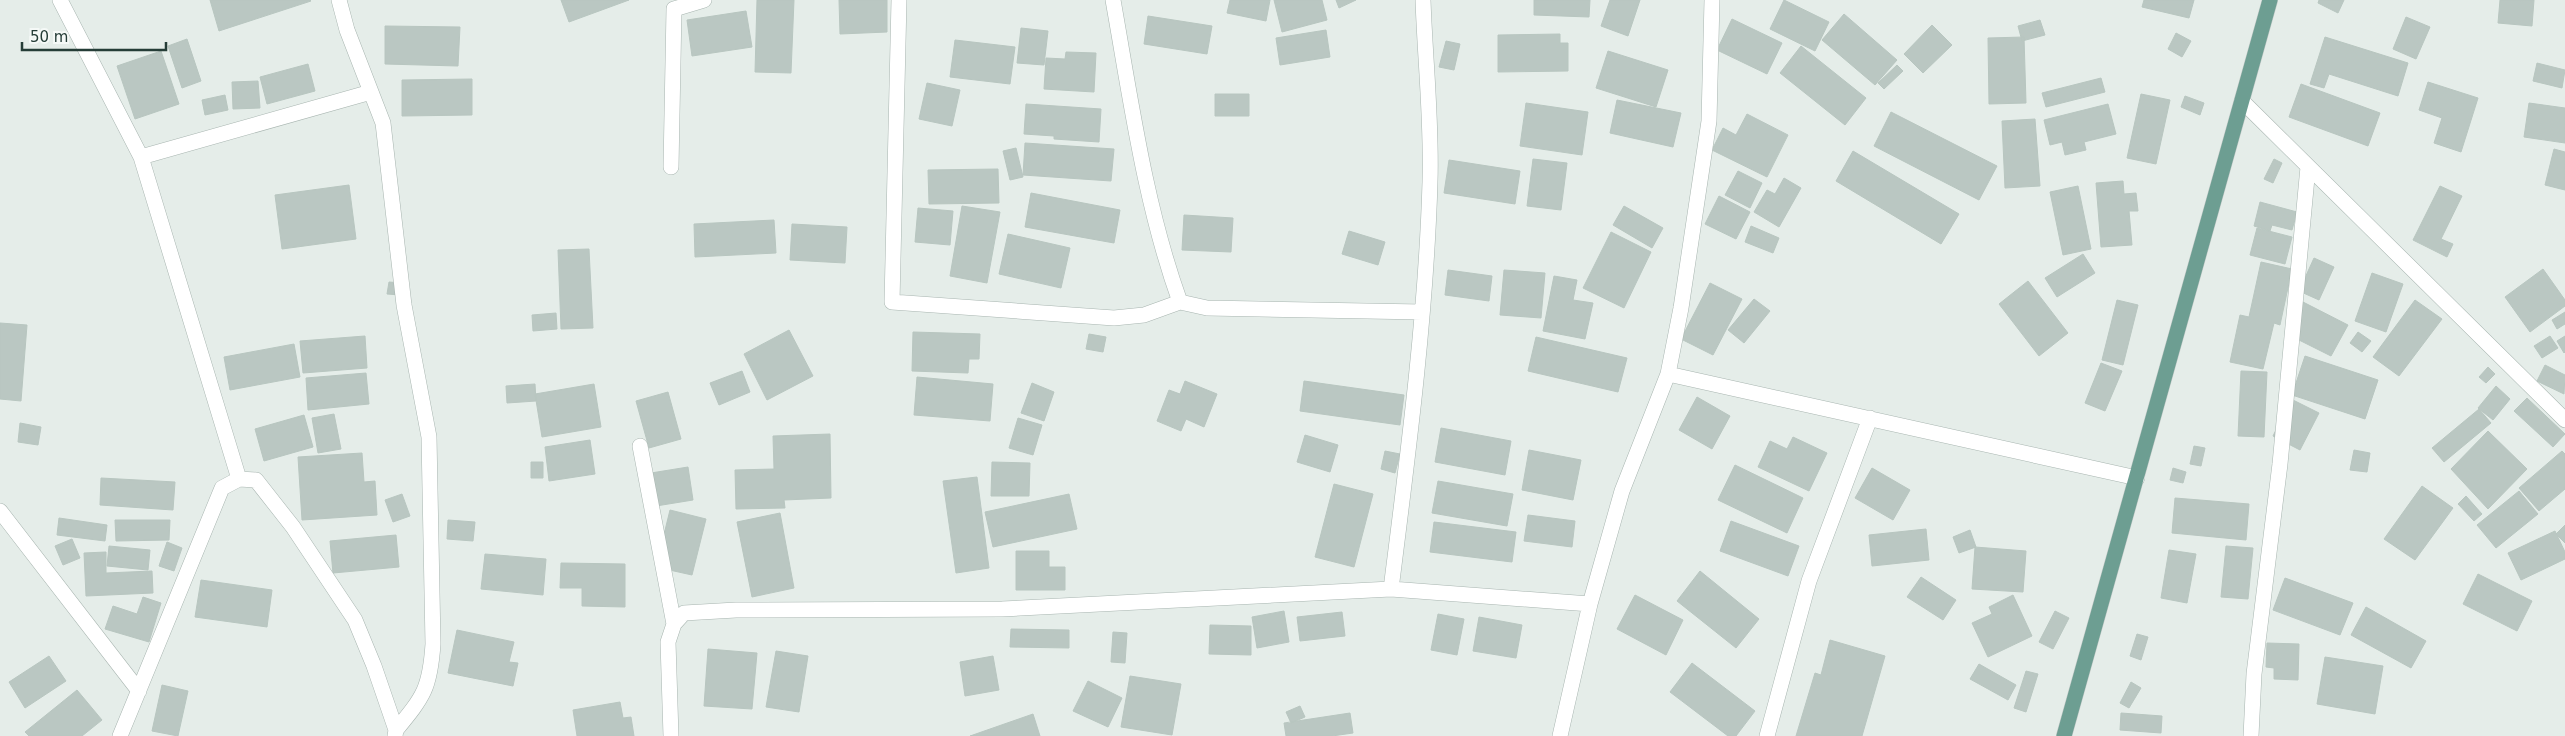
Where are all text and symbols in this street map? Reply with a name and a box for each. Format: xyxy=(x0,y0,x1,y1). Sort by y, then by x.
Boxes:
scale bar xyxy=(22,20,166,52)
text: 50 m xyxy=(30,28,68,46)

